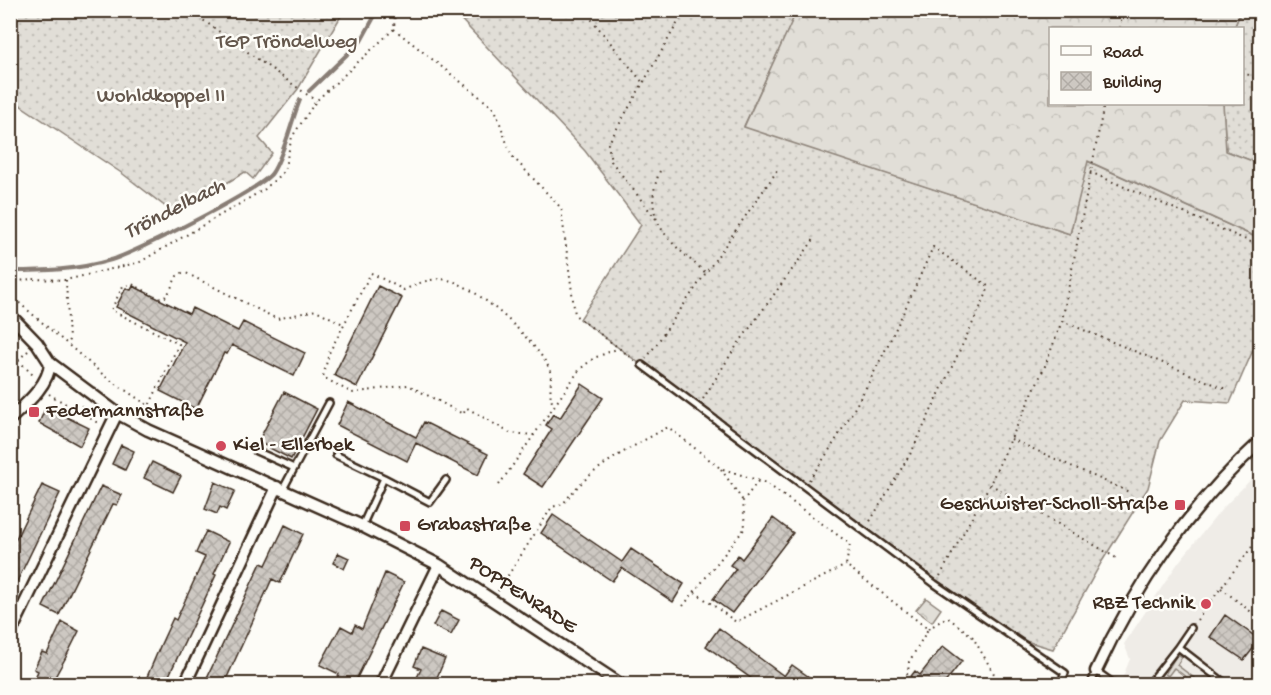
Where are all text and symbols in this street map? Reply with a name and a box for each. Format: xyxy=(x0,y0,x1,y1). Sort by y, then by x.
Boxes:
legend xyxy=(1049,27,1244,105)
park label: TGP Tröndelweg xyxy=(215,31,358,56)
text: Road xyxy=(1103,43,1144,64)
text: Building xyxy=(1102,73,1162,94)
park label: Wohldkoppel II xyxy=(97,85,225,110)
water label: Tröndelbach xyxy=(120,173,230,247)
place label: Federmannstraße xyxy=(45,400,205,425)
marker: Federmannstraße xyxy=(27,405,41,419)
place label: Kiel - Ellerbek xyxy=(233,434,356,459)
marker: Kiel - Ellerbek xyxy=(214,439,228,453)
place label: Geschwister-Scholl-Straße xyxy=(940,493,1169,518)
marker: Geschwister-Scholl-Straße xyxy=(1173,498,1187,512)
place label: Grabastraße xyxy=(417,514,532,539)
marker: Grabastraße xyxy=(398,519,412,533)
street label: POPPENRADE xyxy=(462,551,582,641)
place label: RBZ Technik xyxy=(1092,592,1197,617)
marker: RBZ Technik xyxy=(1199,597,1213,611)

